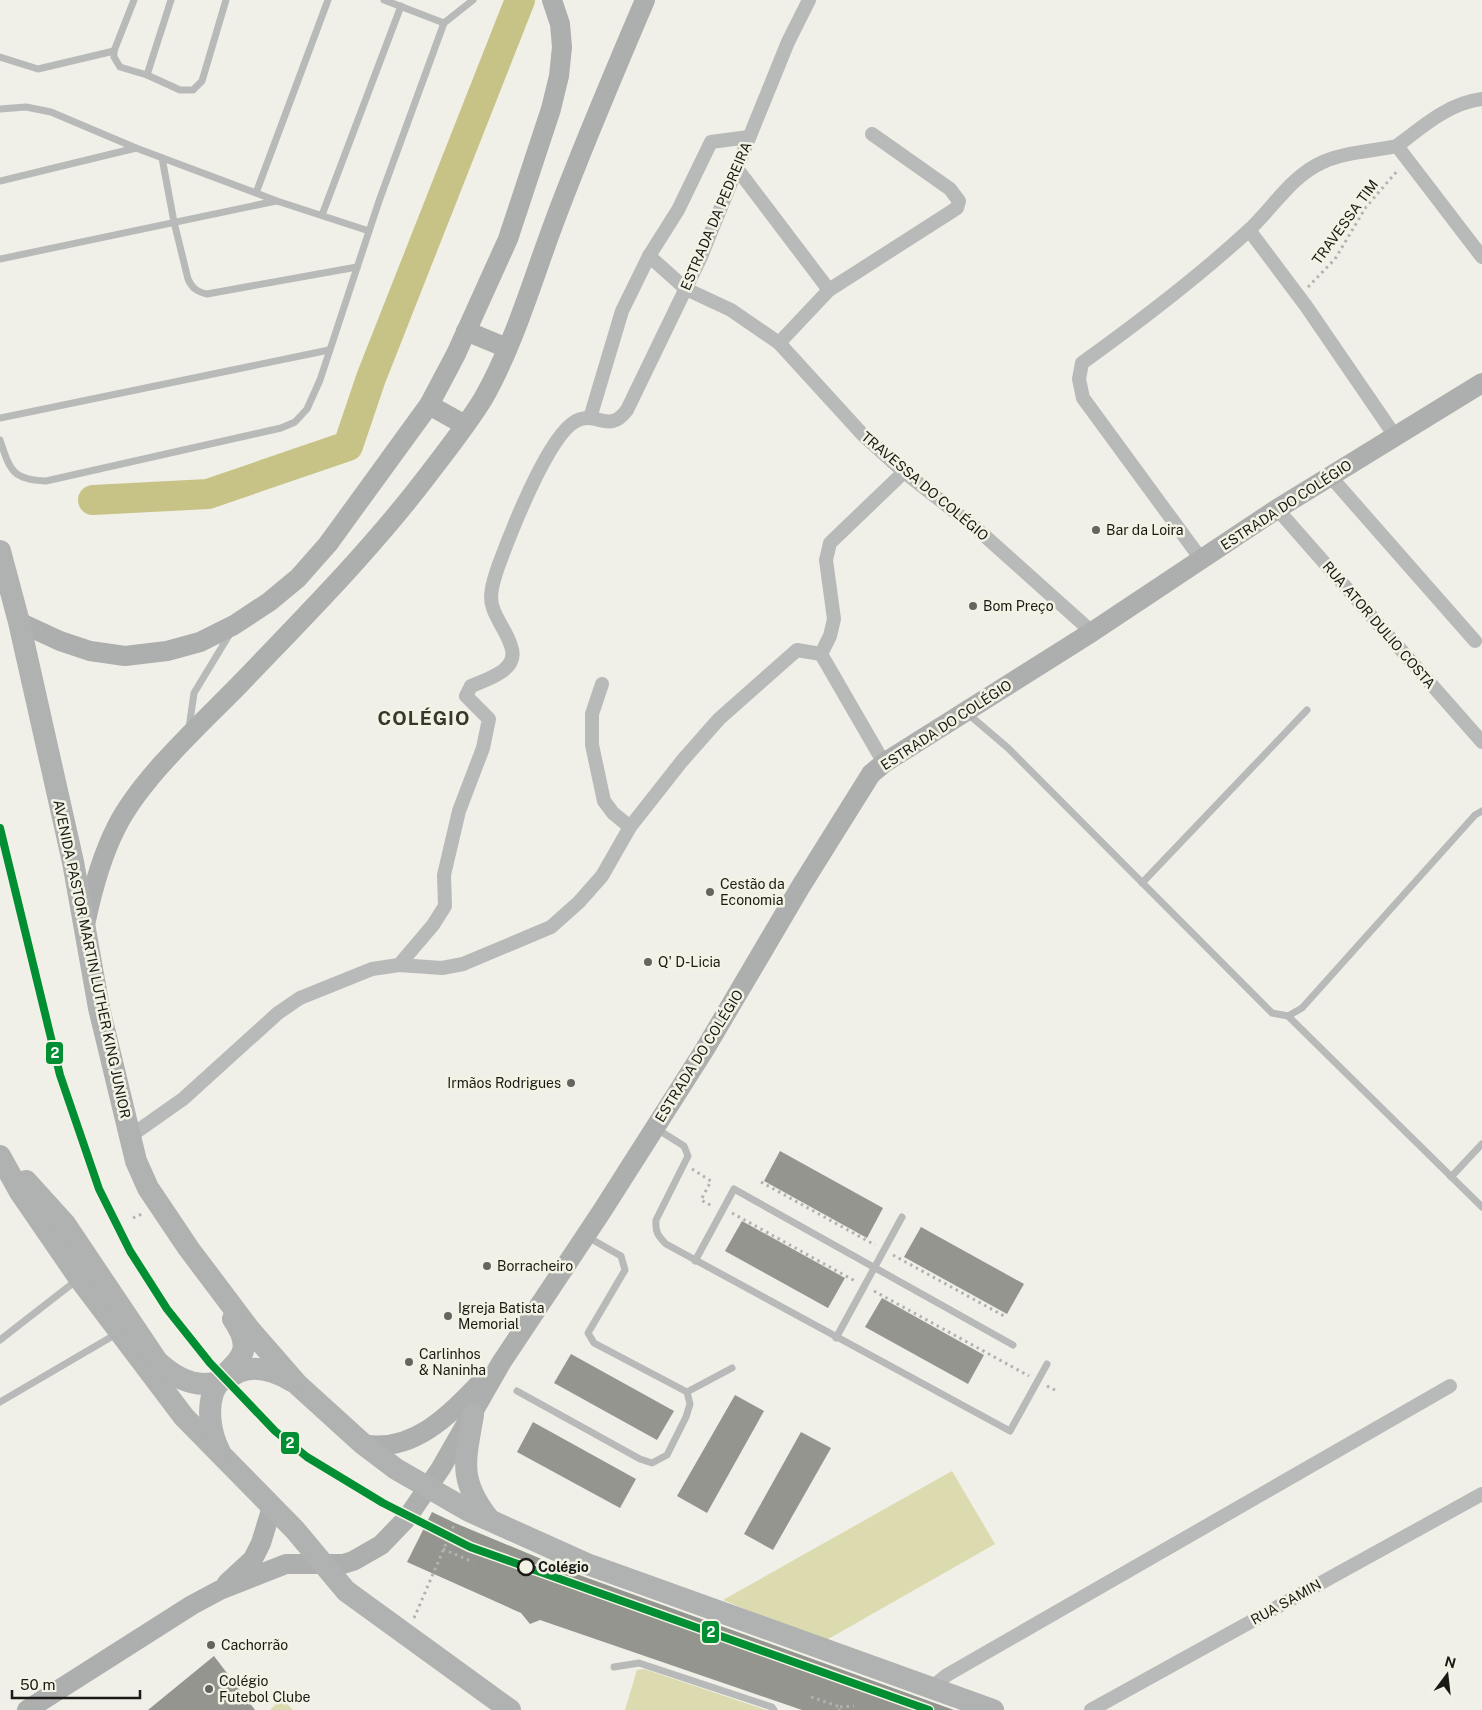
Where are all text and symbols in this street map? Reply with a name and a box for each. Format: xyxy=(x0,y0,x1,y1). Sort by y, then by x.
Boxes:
street label: ESTRADA DA PEDREIRA xyxy=(677,139,755,293)
street label: TRAVESSA TIM xyxy=(1309,176,1381,268)
street label: TRAVESSA DO COLÉGIO xyxy=(858,427,992,544)
street label: ESTRADA DO COLÉGIO xyxy=(1217,456,1354,553)
place label: Bar da Loira xyxy=(1106,522,1184,538)
marker: Bar da Loira xyxy=(1090,524,1102,536)
street label: RUA ATOR DULIO COSTA xyxy=(1319,558,1439,692)
place label: Bom Preço xyxy=(983,598,1054,614)
marker: Bom Preço xyxy=(967,600,979,612)
street label: ESTRADA DO COLÉGIO xyxy=(877,676,1014,773)
district label: COLÉGIO xyxy=(378,707,470,729)
street label: AVENIDA PASTOR MARTIN LUTHER KING JUNIOR xyxy=(50,798,134,1120)
place label: Cestão da Economia xyxy=(720,876,785,908)
marker: Cestão da Economia xyxy=(704,886,716,898)
place label: Q' D-Licia xyxy=(658,954,721,970)
marker: Q' D-Licia xyxy=(642,956,654,968)
street label: ESTRADA DO COLÉGIO xyxy=(651,986,746,1125)
line badge: 2 xyxy=(45,1041,64,1065)
text: 2 xyxy=(51,1045,60,1061)
place label: Irmãos Rodrigues xyxy=(447,1075,561,1091)
marker: Irmãos Rodrigues xyxy=(565,1077,577,1089)
place label: Borracheiro xyxy=(497,1258,573,1274)
marker: Borracheiro xyxy=(481,1260,493,1272)
place label: Igreja Batista Memorial xyxy=(458,1300,545,1332)
marker: Igreja Batista Memorial xyxy=(442,1310,454,1322)
place label: Carlinhos & Naninha xyxy=(419,1346,486,1378)
marker: Carlinhos & Naninha xyxy=(403,1356,415,1368)
line badge: 2 xyxy=(280,1431,300,1455)
text: 2 xyxy=(286,1435,295,1451)
marker: Colégio xyxy=(517,1558,535,1576)
place label: Colégio xyxy=(538,1559,589,1575)
street label: RUA SAMIN xyxy=(1248,1576,1324,1628)
line badge: 2 xyxy=(701,1620,720,1644)
text: 2 xyxy=(707,1624,716,1640)
place label: Cachorrão xyxy=(221,1637,288,1653)
marker: Cachorrão xyxy=(205,1639,217,1651)
north arrow xyxy=(1422,1650,1472,1700)
text: N xyxy=(1443,1653,1458,1672)
scale bar xyxy=(12,1668,140,1700)
place label: Colégio Futebol Clube xyxy=(219,1673,311,1705)
text: 50 m xyxy=(20,1676,55,1693)
marker: Colégio Futebol Clube xyxy=(203,1683,215,1695)

